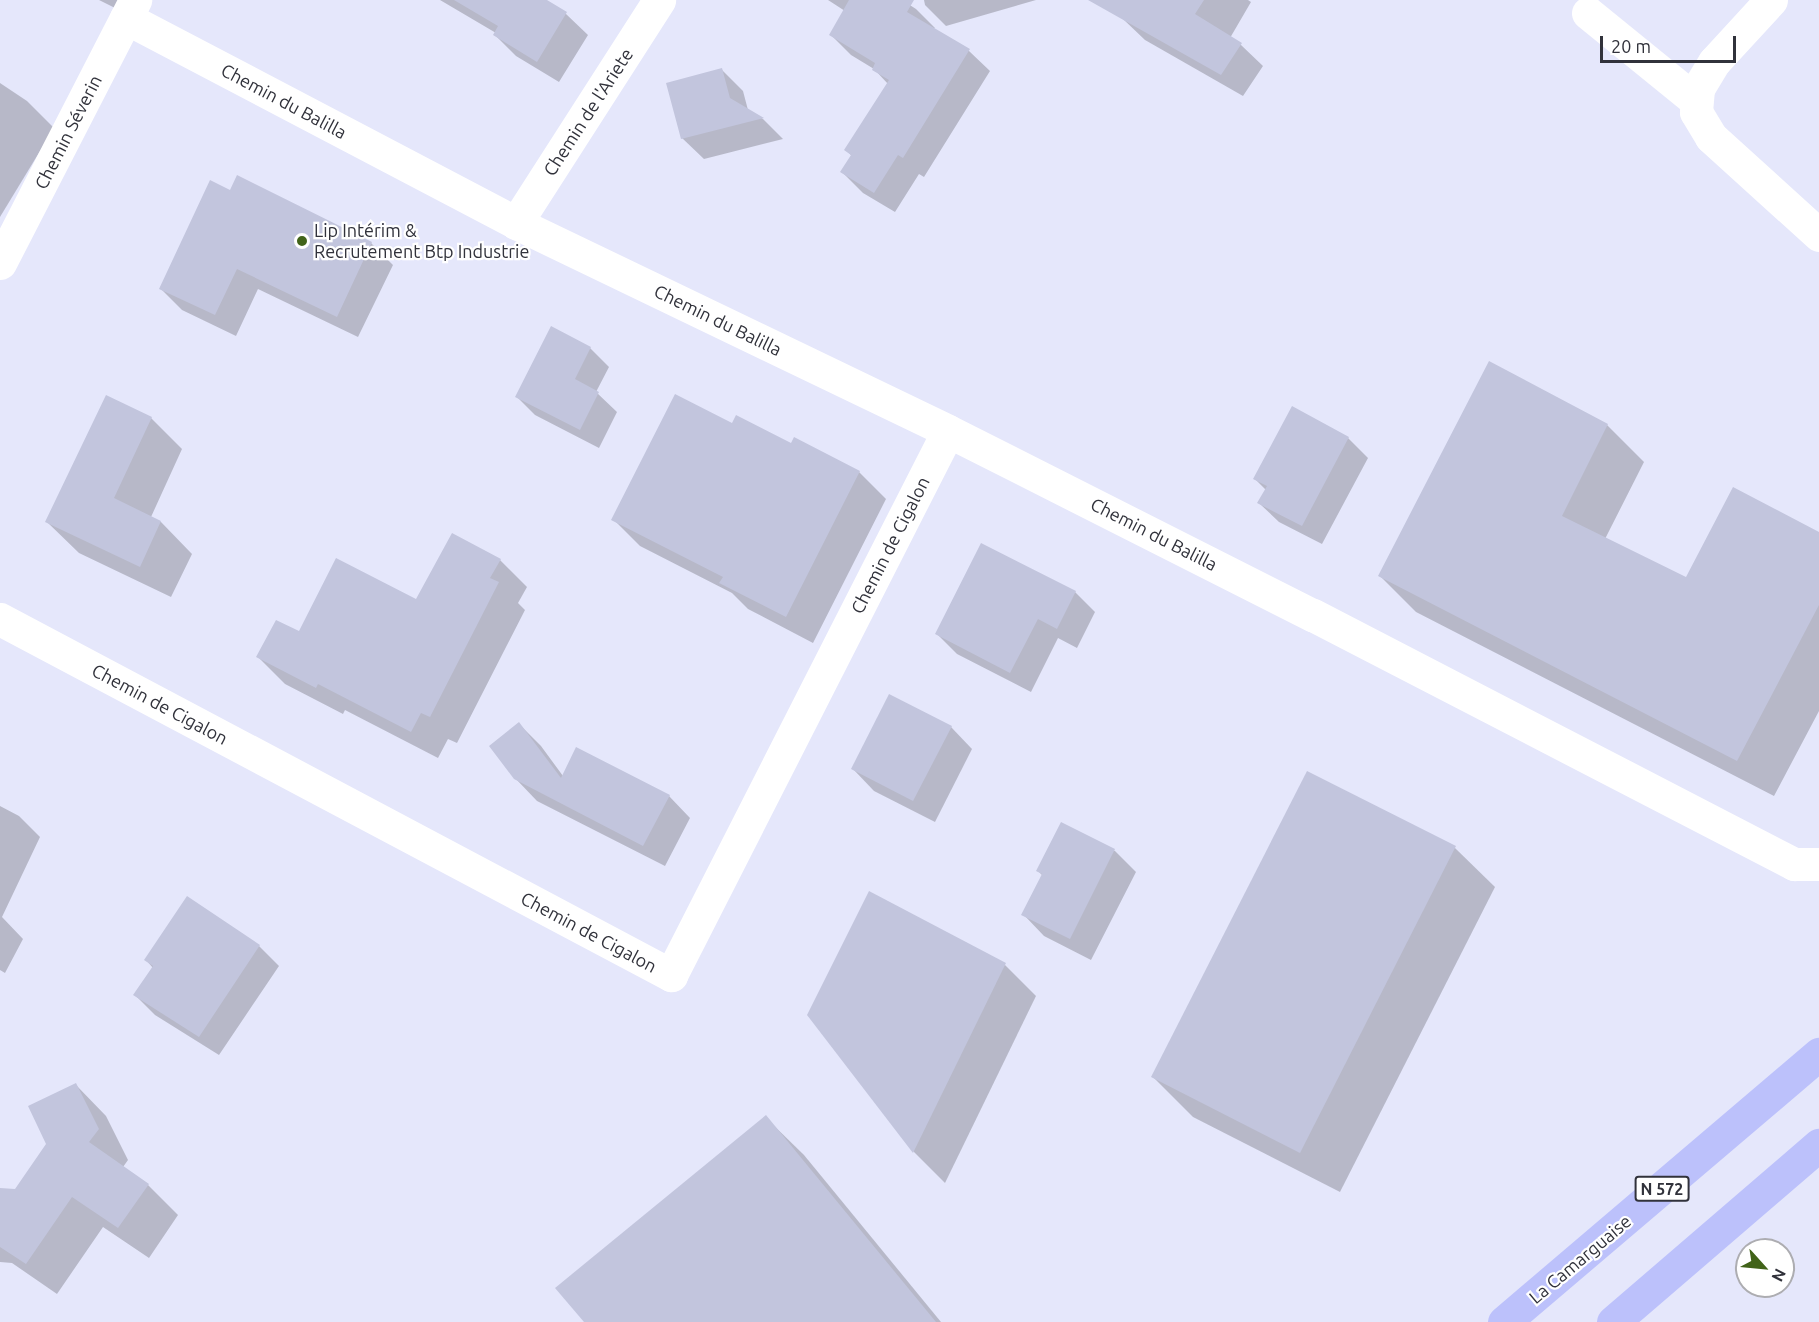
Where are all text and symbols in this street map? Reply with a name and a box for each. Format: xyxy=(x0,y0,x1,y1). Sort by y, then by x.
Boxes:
scale bar xyxy=(1603,24,1740,62)
text: 20 m xyxy=(1611,36,1651,56)
street label: Chemin de l'Ariete xyxy=(539,44,637,180)
street label: Chemin du Balilla xyxy=(218,59,350,143)
street label: Chemin Séverin xyxy=(30,71,106,193)
place label: Lip Intérim & Recrutement Btp Industrie xyxy=(314,220,529,262)
marker: Lip Intérim & Recrutement Btp Industrie xyxy=(295,234,309,248)
street label: Chemin du Balilla xyxy=(651,280,785,360)
street label: Chemin de Cigalon xyxy=(846,473,934,617)
street label: Chemin du Balilla xyxy=(1087,493,1221,575)
street label: Chemin de Cigalon xyxy=(88,659,232,749)
street label: Chemin de Cigalon xyxy=(517,887,661,977)
road number: N 572 xyxy=(1634,1176,1690,1202)
street label: La Camarguaise xyxy=(1525,1210,1635,1308)
north arrow xyxy=(1735,1238,1795,1298)
text: N xyxy=(1769,1266,1790,1285)

